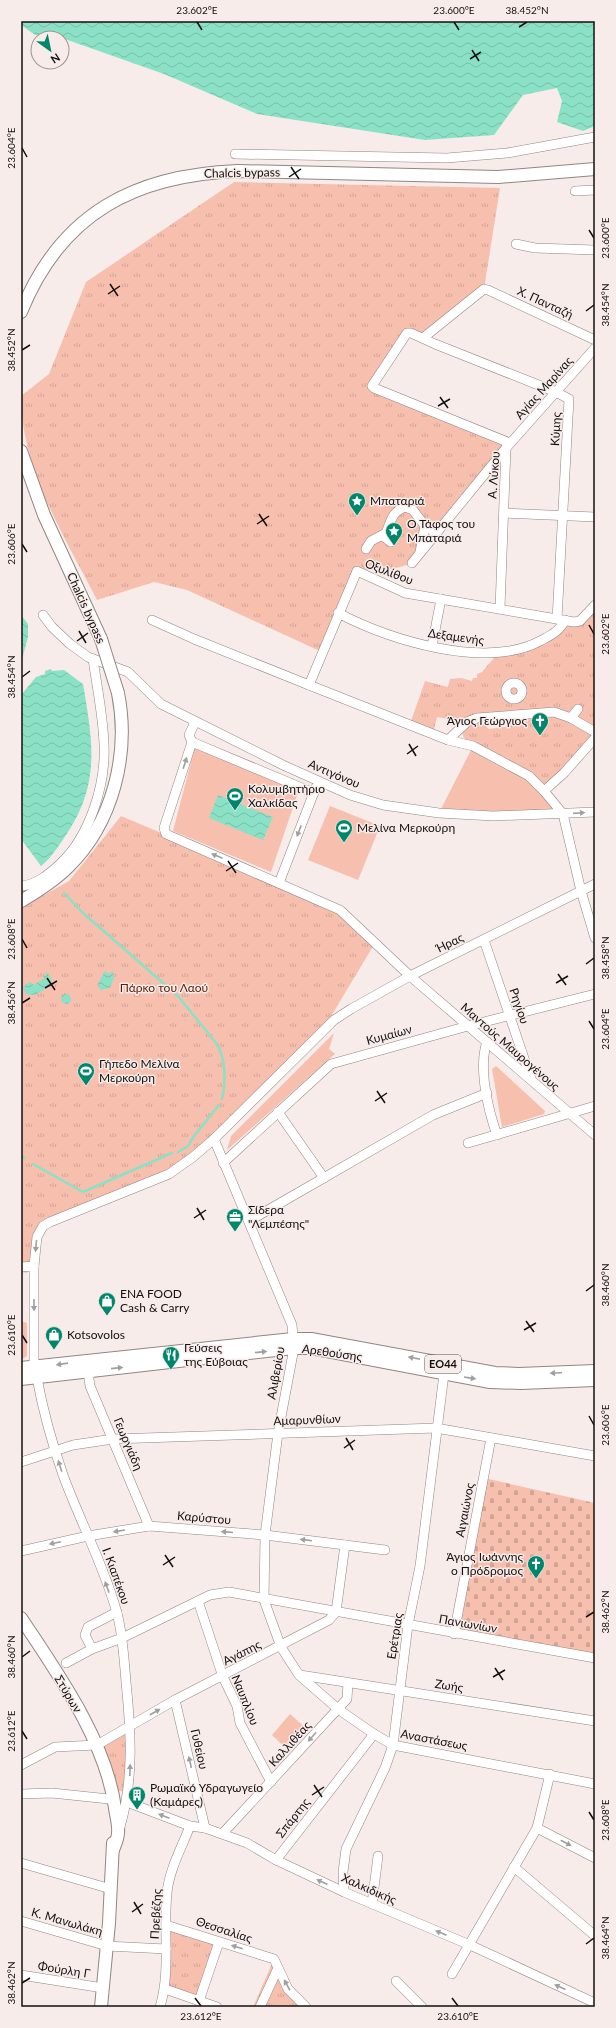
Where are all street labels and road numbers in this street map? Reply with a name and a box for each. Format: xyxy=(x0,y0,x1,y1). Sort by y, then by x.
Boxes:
street label: Chalcis bypass xyxy=(204,164,280,181)
street label: Χ. Πανταζή xyxy=(515,283,576,322)
street label: Αγίας Μαρίνας xyxy=(511,353,576,422)
street label: Κύμης xyxy=(547,411,564,446)
street label: Α. Λύκου xyxy=(484,451,503,499)
street label: Οξυλίθου xyxy=(363,555,416,588)
street label: Chalcis bypass xyxy=(64,570,109,646)
street label: Δεξαμενής xyxy=(427,625,486,648)
street label: Αντιγόνου xyxy=(306,756,362,791)
street label: Ήρας xyxy=(433,929,466,956)
street label: Ρηγίου xyxy=(506,986,533,1026)
street label: Μαντούς Μαυρογένους xyxy=(458,1000,563,1094)
street label: Κυμαίων xyxy=(364,1021,413,1048)
street label: Αρεθούσης xyxy=(301,1341,364,1364)
street label: Αλιβερίου xyxy=(263,1345,288,1400)
road number: ΕΟ44 xyxy=(425,1355,461,1373)
street label: Αμαρυνθίων xyxy=(273,1411,341,1428)
street label: Γεωργιάδη xyxy=(111,1415,146,1473)
street label: Αιγαιώνος xyxy=(452,1481,477,1538)
street label: Καρύστου xyxy=(176,1508,232,1527)
street label: Ι. Κιαπέκου xyxy=(99,1545,134,1606)
street label: Ερέτριας xyxy=(383,1611,406,1660)
street label: Πανιωνίων xyxy=(438,1611,498,1636)
street label: Αγάπης xyxy=(220,1636,264,1669)
street label: Στύρων xyxy=(51,1672,85,1715)
street label: Ναυπλίου xyxy=(229,1672,262,1727)
street label: Ζωής xyxy=(434,1676,465,1695)
street label: Καλλιθέας xyxy=(265,1718,314,1769)
street label: Αναστάσεως xyxy=(399,1726,469,1753)
street label: Γυθείου xyxy=(188,1727,211,1771)
street label: Σπάρτης xyxy=(272,1795,313,1841)
street label: Χαλκιδικής xyxy=(339,1870,399,1907)
street label: Πρεβέζης xyxy=(147,1888,164,1940)
street label: Κ. Μανωλάκη xyxy=(30,1904,105,1939)
street label: Θεσσαλίας xyxy=(194,1913,255,1946)
street label: Φούρλη Γ xyxy=(37,1958,92,1981)

